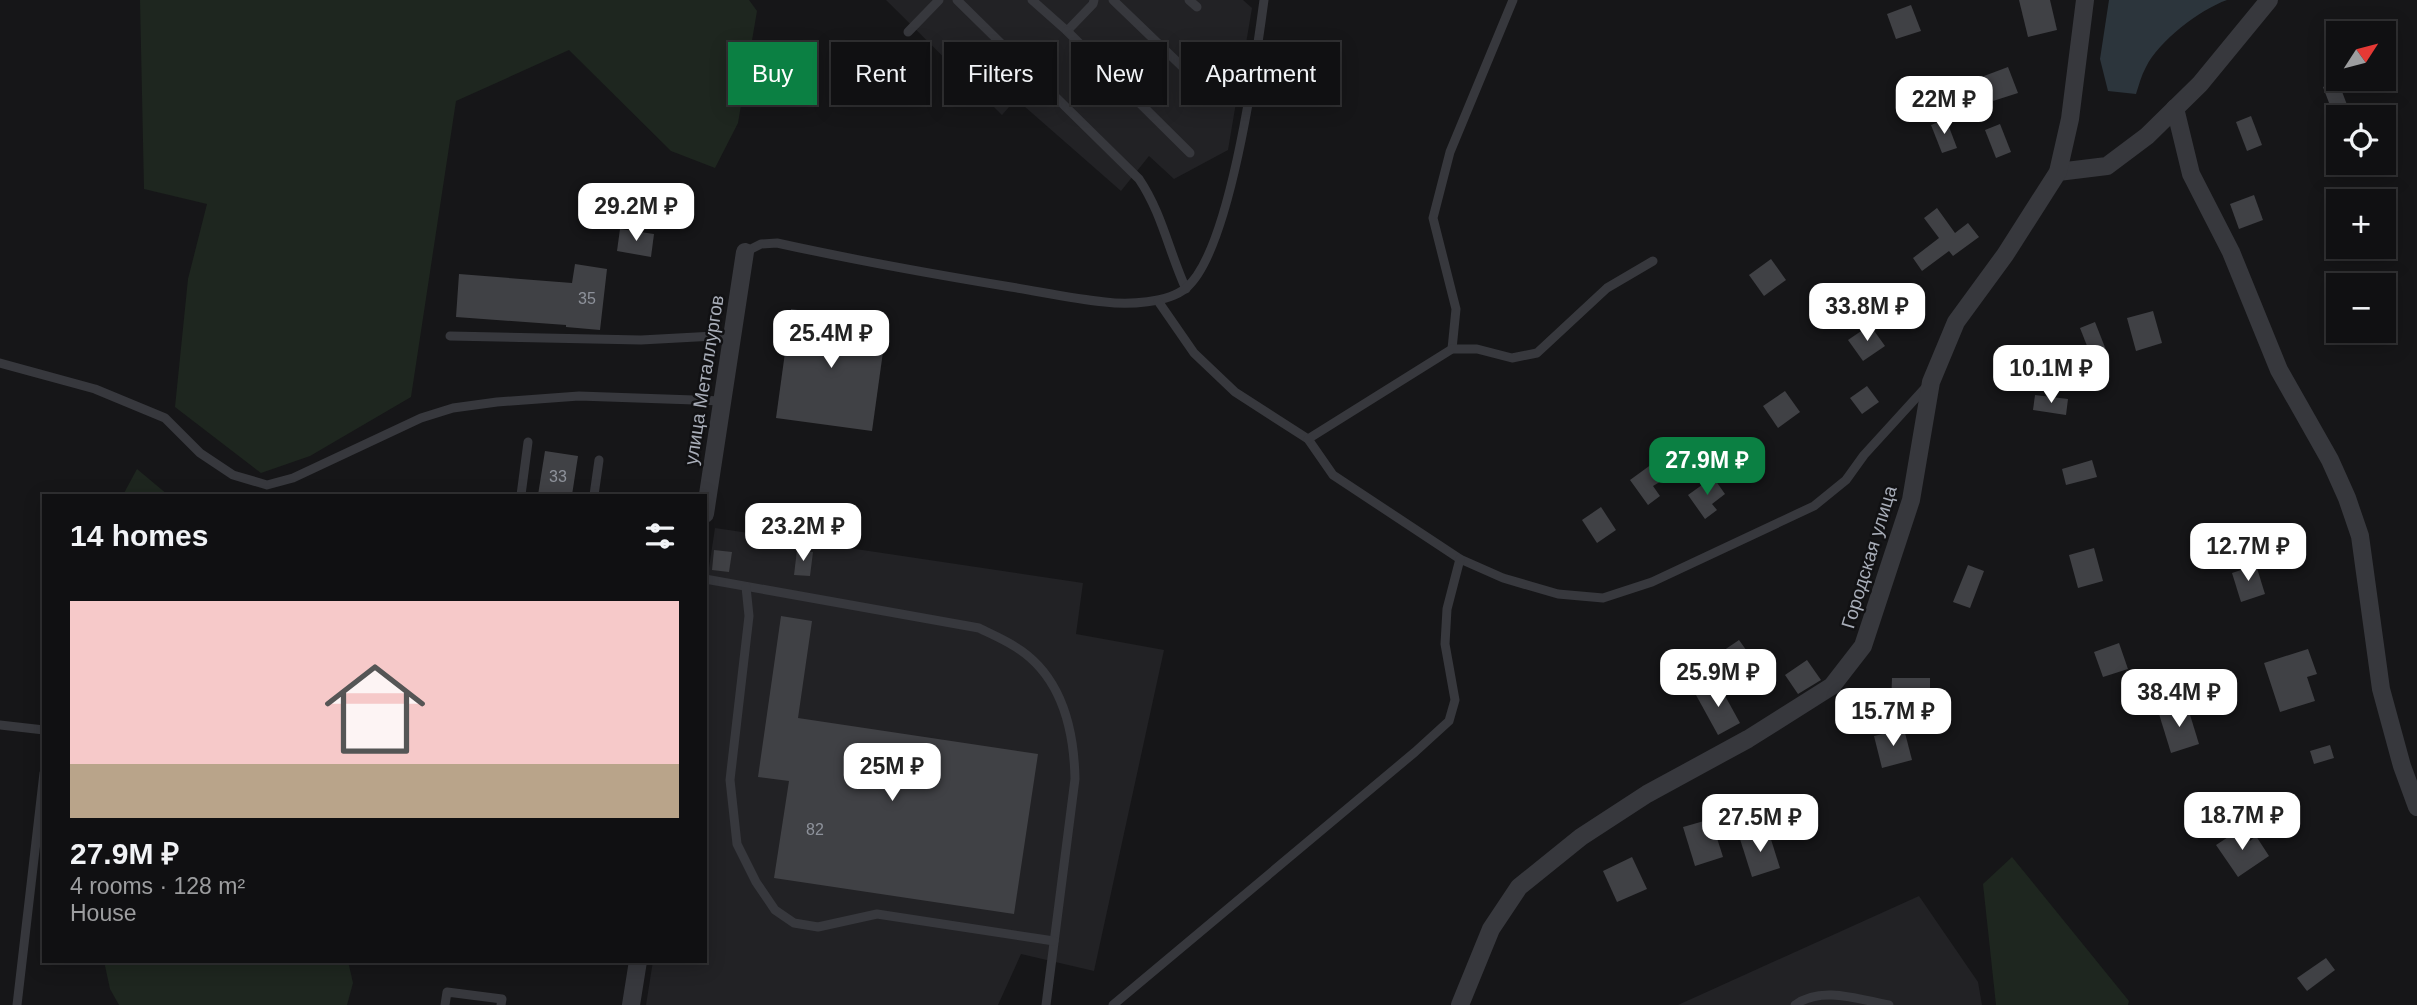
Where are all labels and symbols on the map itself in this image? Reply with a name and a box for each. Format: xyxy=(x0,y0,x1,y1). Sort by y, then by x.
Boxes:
north arrow xyxy=(2326,21,2396,91)
pin: 22M ₽ xyxy=(1895,76,1993,136)
pin: 29.2M ₽ xyxy=(571,184,701,243)
pin: 33.8M ₽ xyxy=(1802,284,1932,343)
house number: 35 xyxy=(578,290,596,307)
street label: улица Металлургов xyxy=(680,294,728,466)
pin: 25.4M ₽ xyxy=(766,310,896,370)
pin: 10.1M ₽ xyxy=(1986,346,2116,405)
pin: 27.9M ₽ xyxy=(1642,438,1772,497)
house number: 33 xyxy=(549,468,567,485)
street label: Городская улица xyxy=(1837,483,1901,631)
pin: 23.2M ₽ xyxy=(738,504,868,563)
pin: 12.7M ₽ xyxy=(2183,524,2313,583)
pin: 25.9M ₽ xyxy=(1653,650,1783,709)
pin: 38.4M ₽ xyxy=(2114,670,2244,729)
pin: 15.7M ₽ xyxy=(1828,688,1958,748)
pin: 25M ₽ xyxy=(843,744,941,803)
pin: 18.7M ₽ xyxy=(2177,792,2307,852)
pin: 27.5M ₽ xyxy=(1695,794,1825,854)
house number: 82 xyxy=(806,821,824,838)

